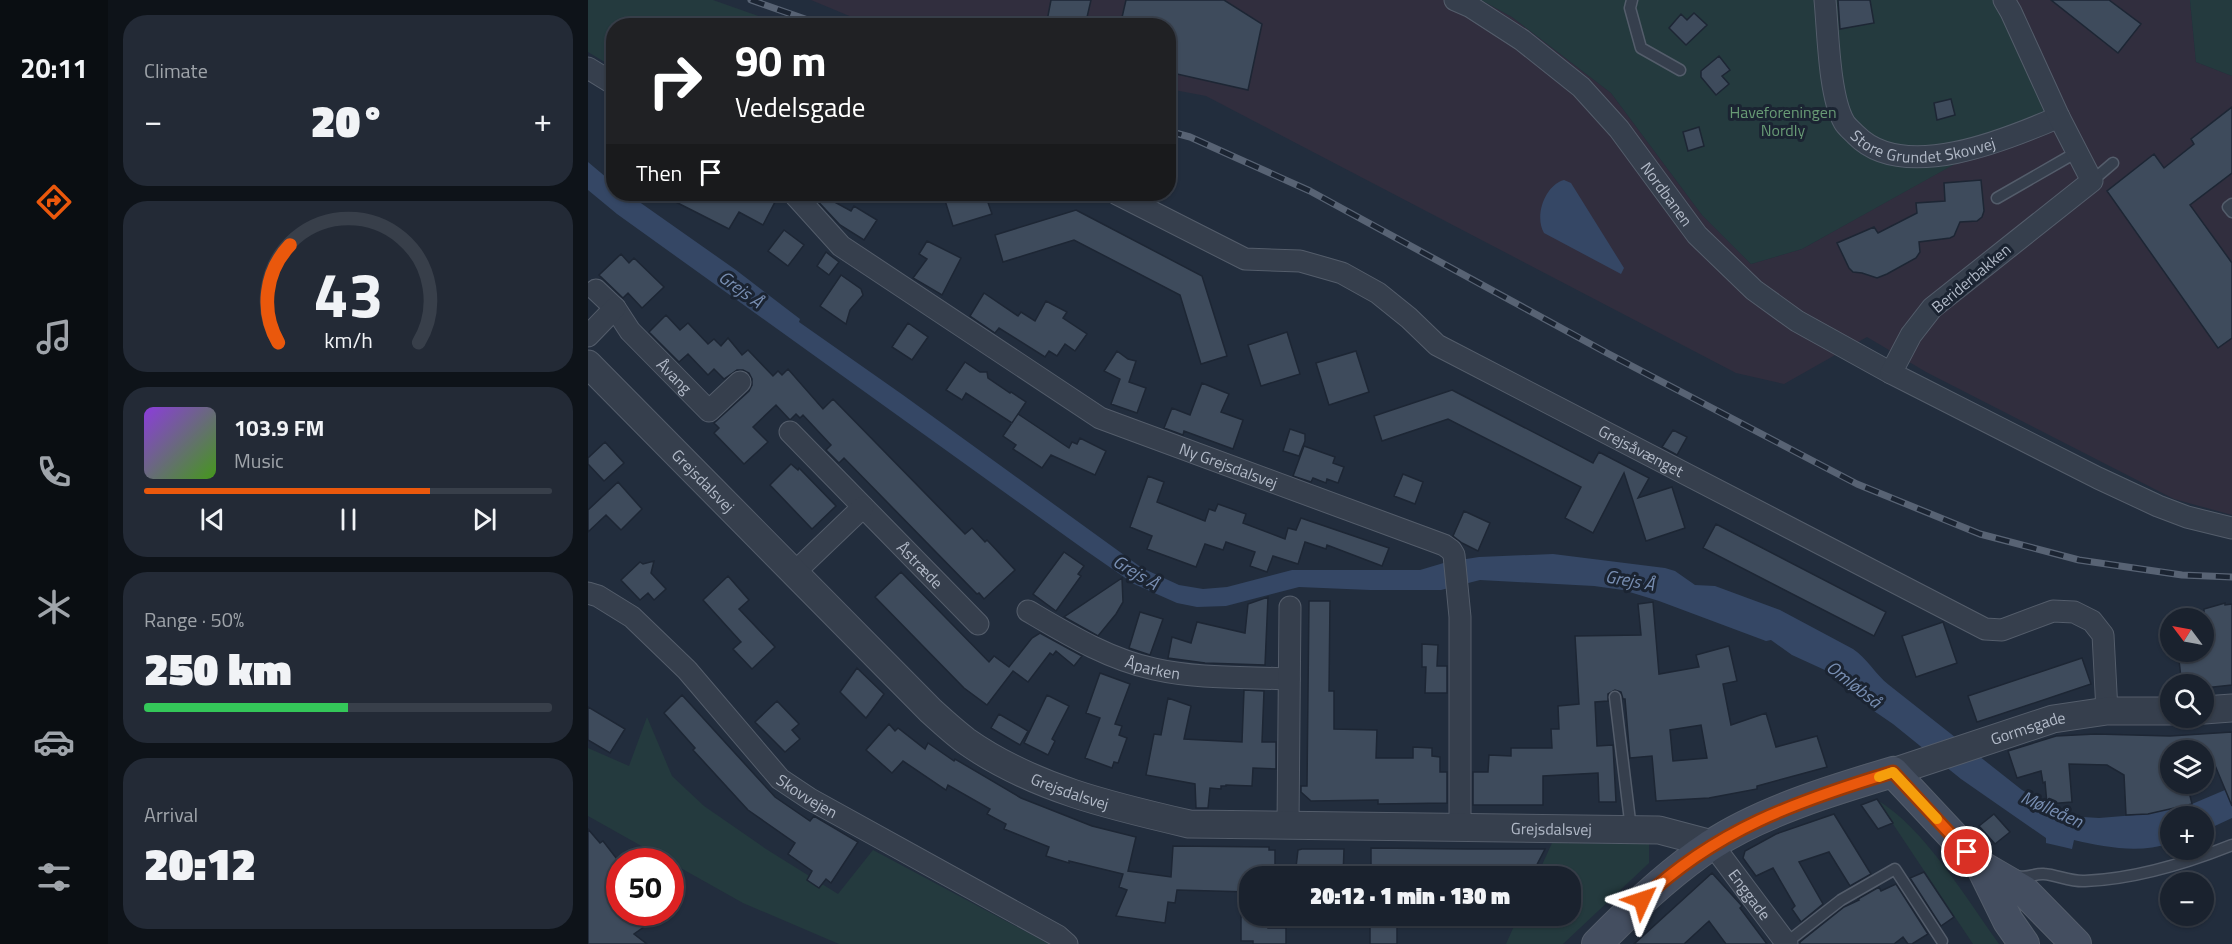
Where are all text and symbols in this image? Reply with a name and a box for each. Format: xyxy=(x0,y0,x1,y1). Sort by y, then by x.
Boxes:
text: 90 m xyxy=(735,28,827,92)
icon: right xyxy=(636,42,714,120)
text: 20:11 xyxy=(20,47,88,88)
text: Climate xyxy=(144,55,208,86)
text: 20° xyxy=(311,86,385,154)
text: Vedelsgade xyxy=(735,86,865,127)
text: − xyxy=(144,95,162,145)
text: + xyxy=(534,95,552,145)
park label: Haveforeningen Nordly xyxy=(1729,100,1837,142)
street label: Store Grundet Skovvej xyxy=(1845,124,1998,169)
text: Then xyxy=(636,156,682,190)
icon: arrive xyxy=(694,156,727,189)
street label: Nordbanen xyxy=(1635,157,1699,231)
icon: directions xyxy=(33,181,75,223)
street label: Beriderbakken xyxy=(1926,238,2016,318)
text: 43 xyxy=(313,246,383,341)
water label: Grejs Å xyxy=(713,264,770,315)
icon: music xyxy=(33,316,75,358)
text: km/h xyxy=(324,325,372,357)
street label: Åvang xyxy=(651,353,698,399)
text: 103.9 FM xyxy=(234,411,324,445)
street label: Grejsåvænget xyxy=(1594,419,1688,483)
street label: Ny Grejsdalsvej xyxy=(1176,436,1281,495)
street label: Grejsdalsvej xyxy=(666,443,740,518)
text: Music xyxy=(234,445,284,476)
icon: phone xyxy=(33,451,75,493)
icon: previous xyxy=(196,503,229,536)
icon: pause xyxy=(332,503,365,536)
icon: next xyxy=(468,503,501,536)
street label: Åstræde xyxy=(891,536,949,594)
water label: Grejs Å xyxy=(1108,548,1165,597)
water label: Grejs Å xyxy=(1603,562,1658,598)
icon: climate xyxy=(33,586,75,628)
text: Range · 50% xyxy=(144,604,244,635)
north arrow xyxy=(2160,608,2214,662)
map controls xyxy=(2160,608,2214,926)
text: 250 km xyxy=(144,634,292,702)
street label: Åparken xyxy=(1122,650,1182,686)
water label: Omløbså xyxy=(1821,654,1888,715)
button: search xyxy=(2160,674,2214,728)
street label: Gormsgade xyxy=(1987,705,2067,751)
icon: car xyxy=(33,721,75,763)
button: layers xyxy=(2160,740,2214,794)
street label: Grejsdalsvej xyxy=(1027,767,1112,816)
street label: Skovvejen xyxy=(772,768,842,824)
water label: Mølleåen xyxy=(2017,783,2088,835)
text: Arrival xyxy=(144,799,198,830)
button: + xyxy=(2160,806,2214,860)
street label: Grejsdalsvej xyxy=(1511,816,1592,841)
pin xyxy=(1941,826,1992,877)
text: 20:12 xyxy=(144,829,256,897)
icon: arrive xyxy=(1950,835,1983,868)
speed limit sign: 50 xyxy=(606,848,684,926)
icon: filters xyxy=(33,856,75,898)
street label: Enggade xyxy=(1723,864,1777,925)
position arrow xyxy=(1610,868,1674,932)
button: − xyxy=(2160,872,2214,926)
text: 20:12 · 1 min · 130 m xyxy=(1310,879,1510,913)

